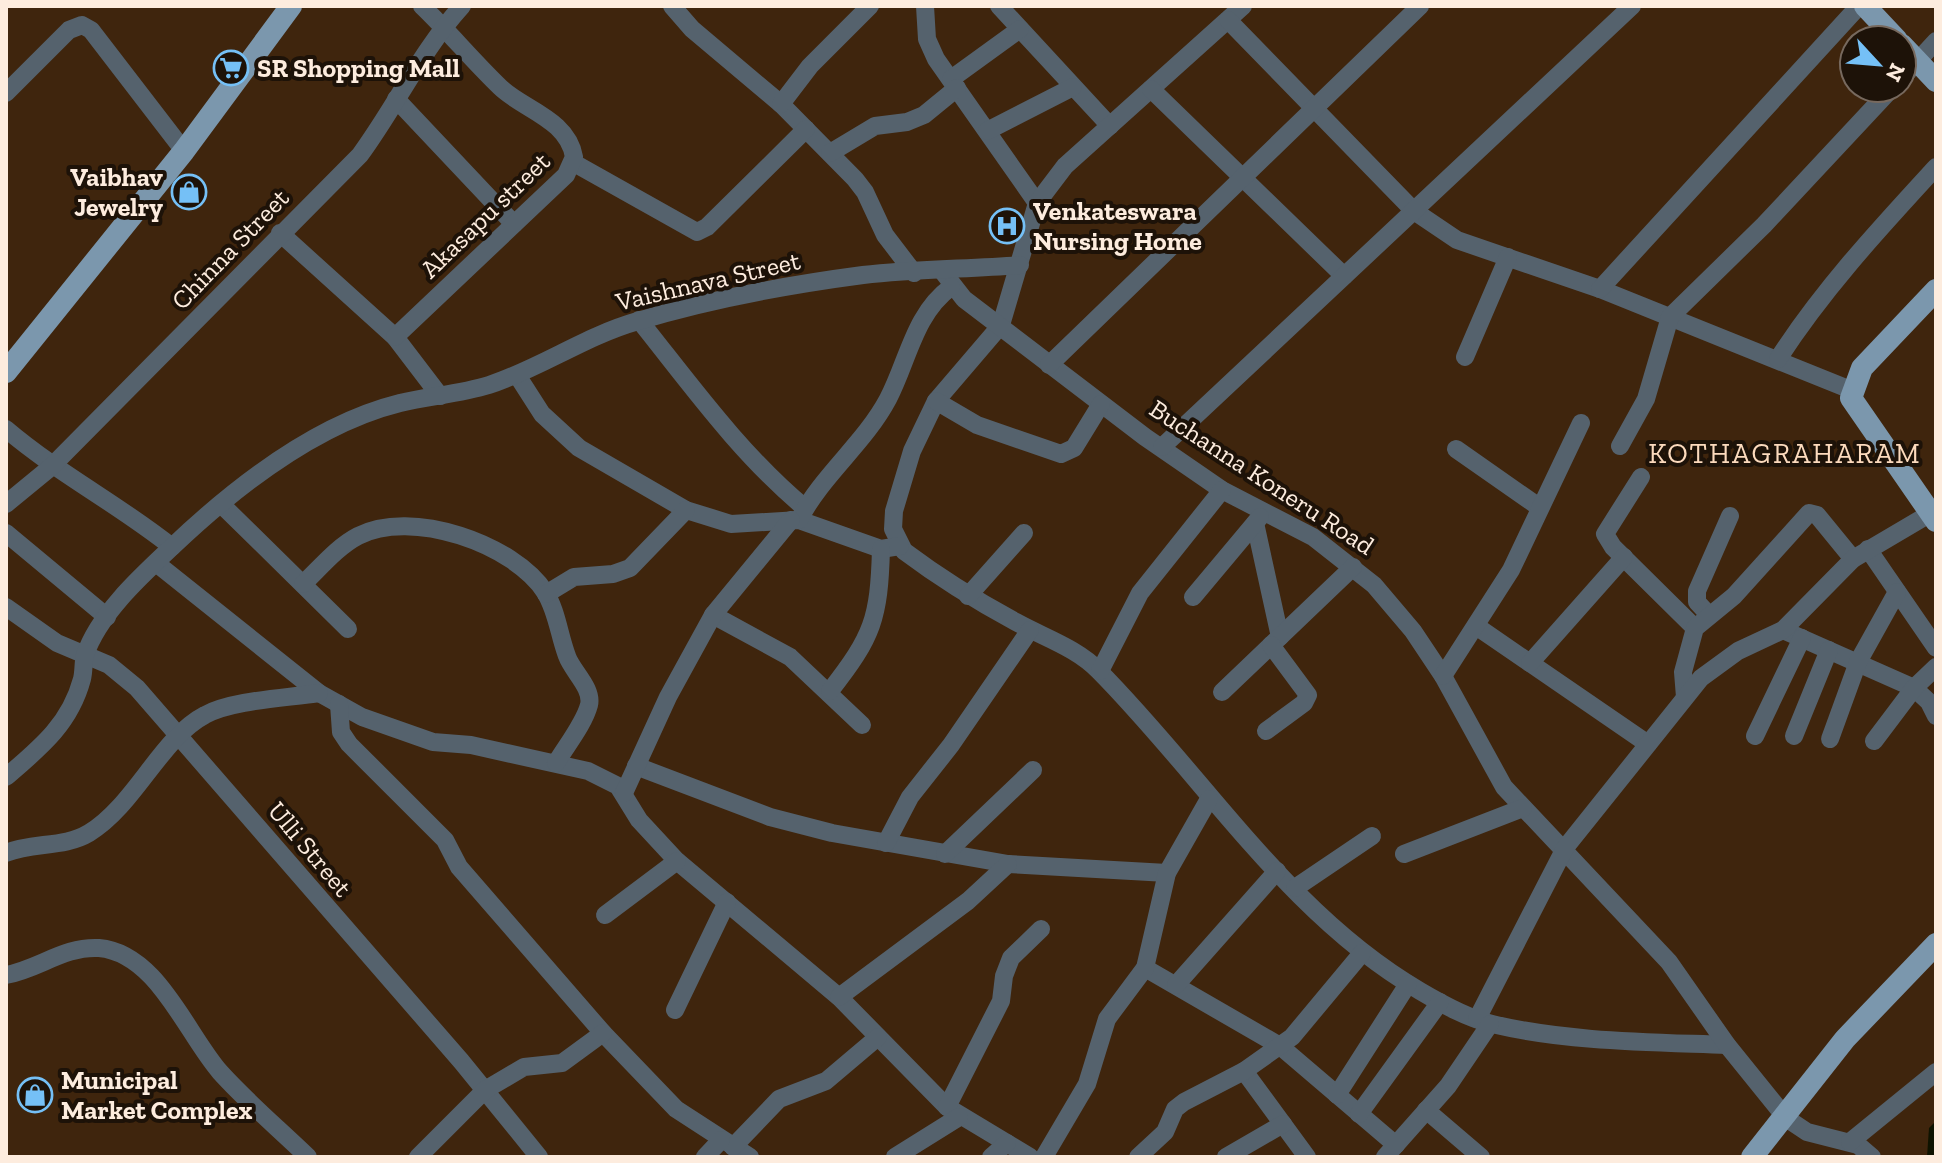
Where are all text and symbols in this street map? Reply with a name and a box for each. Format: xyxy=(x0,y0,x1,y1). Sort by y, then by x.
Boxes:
north arrow xyxy=(1838,24,1918,104)
supermarket icon: SR Shopping Mall xyxy=(212,49,250,87)
place label: SR Shopping Mall xyxy=(257,52,460,84)
text: N xyxy=(1880,59,1911,86)
street label: Akasapu street xyxy=(414,145,557,285)
place label: Vaibhav Jewelry xyxy=(70,161,163,223)
shop icon: Vaibhav Jewelry xyxy=(170,173,208,211)
street label: Chinna Street xyxy=(165,182,296,316)
place label: Venkateswara Nursing Home xyxy=(1033,195,1202,257)
hospital icon: Venkateswara Nursing Home xyxy=(988,207,1026,245)
street label: Vaishnava Street xyxy=(612,244,804,318)
street label: Buchanna Koneru Road xyxy=(1144,392,1380,562)
district label: KOTHAGRAHARAM xyxy=(1648,437,1922,470)
street label: Ulli Street xyxy=(261,795,359,903)
place label: Municipal Market Complex xyxy=(61,1064,253,1126)
shop icon: Municipal Market Complex xyxy=(16,1076,54,1114)

